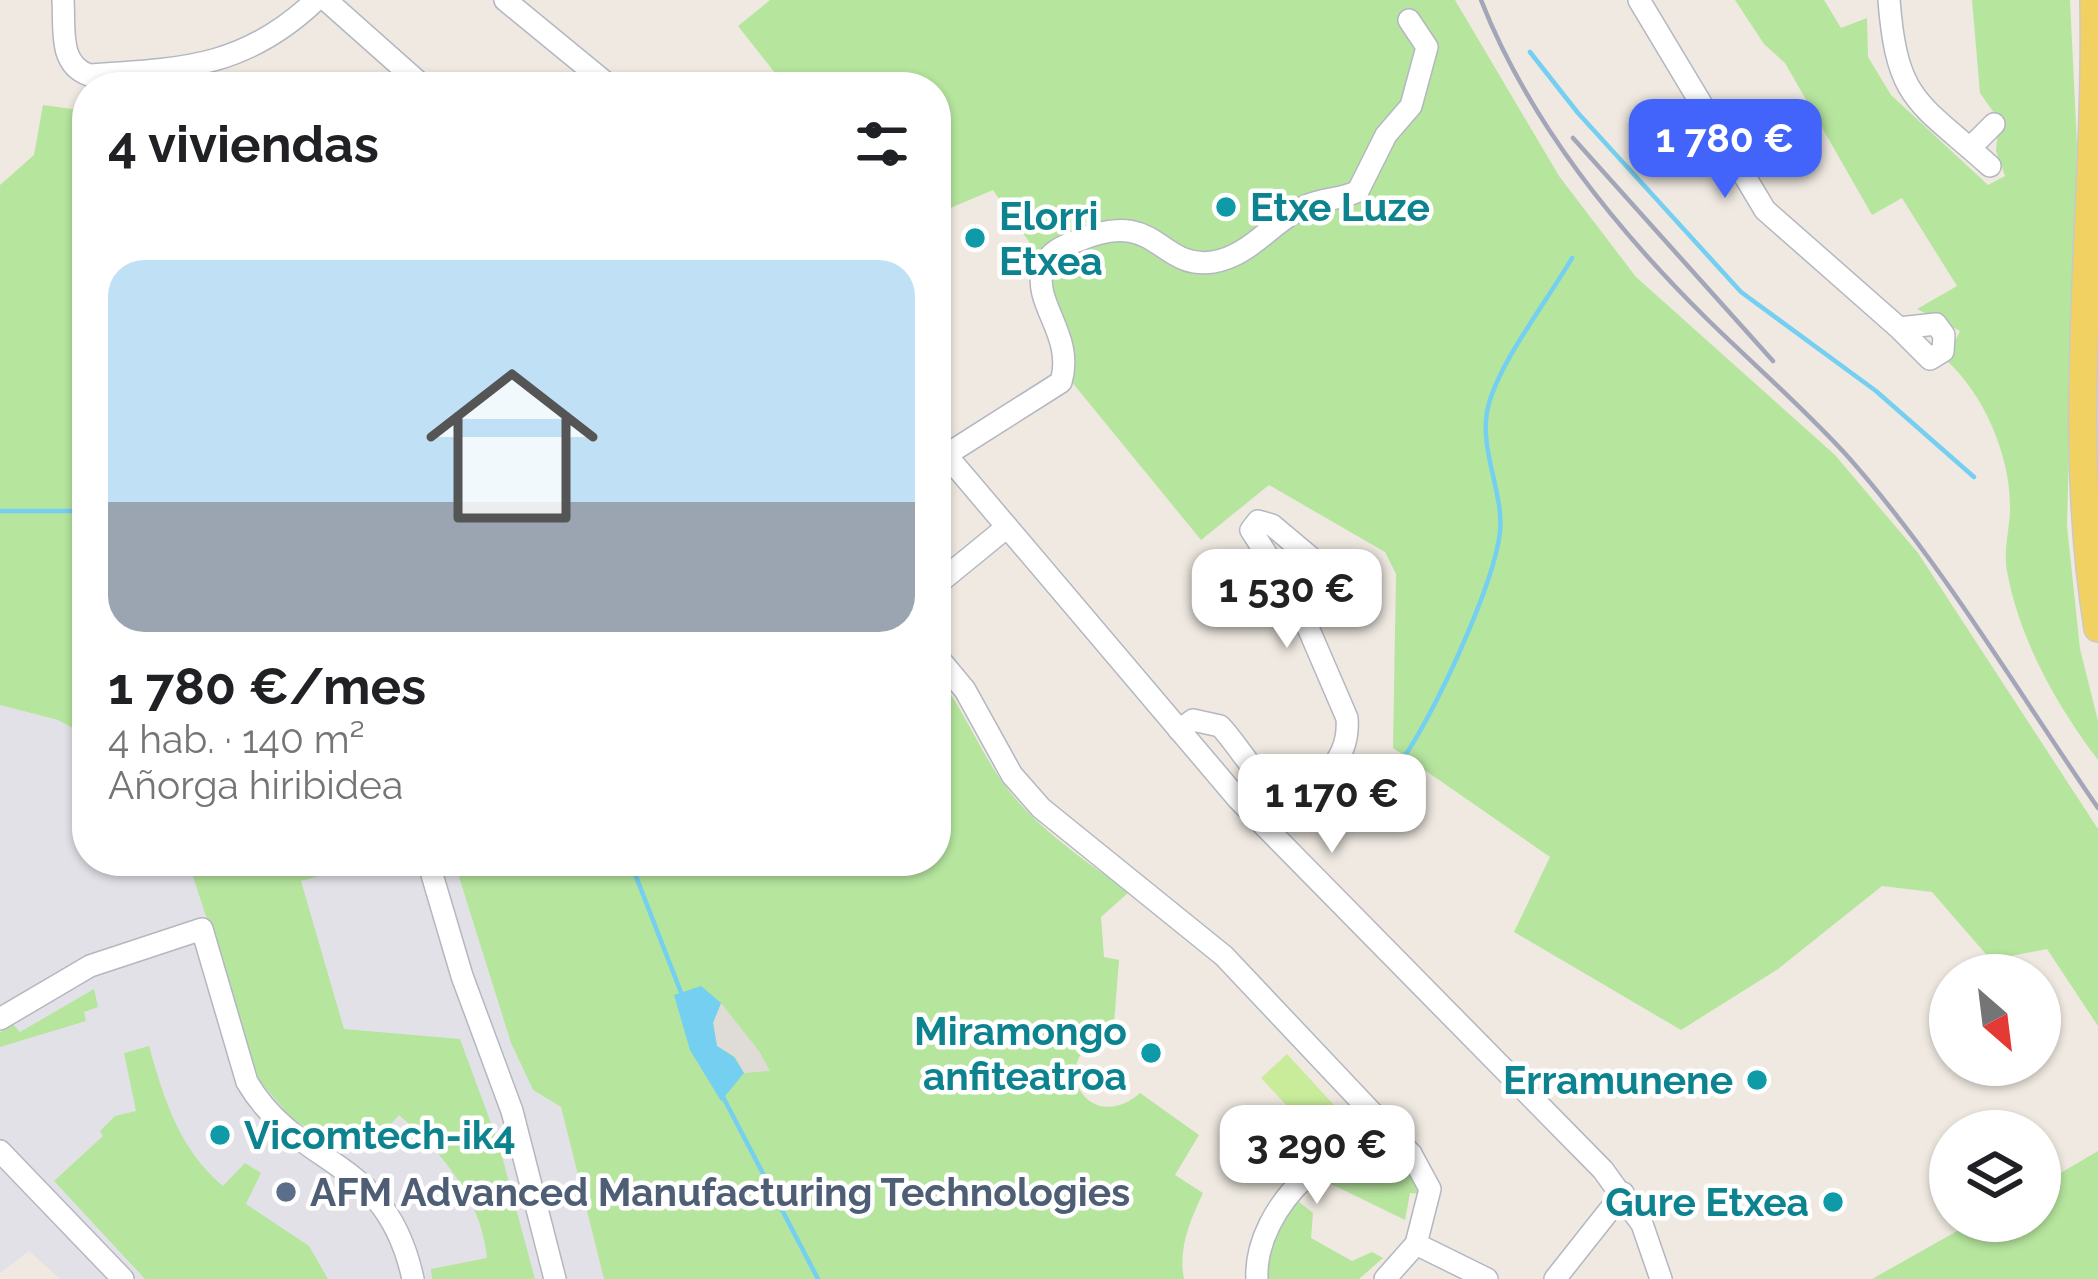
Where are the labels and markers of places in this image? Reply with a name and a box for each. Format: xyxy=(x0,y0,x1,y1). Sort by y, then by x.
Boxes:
pin: 1 780 € xyxy=(1614,99,1836,201)
place label: Etxe Luze xyxy=(1250,184,1430,230)
place label: Elorri Etxea xyxy=(999,193,1103,284)
marker: Etxe Luze xyxy=(1213,194,1239,220)
marker: Elorri Etxea xyxy=(962,225,988,251)
pin: 1 530 € xyxy=(1176,549,1398,651)
pin: 1 170 € xyxy=(1221,754,1443,856)
place label: Miramongo anfiteatroa xyxy=(914,1008,1127,1099)
marker: Miramongo anfiteatroa xyxy=(1138,1040,1164,1066)
place label: Erramunene xyxy=(1503,1057,1733,1103)
marker: Erramunene xyxy=(1744,1067,1770,1093)
pin: 3 290 € xyxy=(1206,1105,1428,1207)
place label: Vicomtech-ik4 xyxy=(244,1112,516,1158)
marker: Vicomtech-ik4 xyxy=(207,1122,233,1148)
place label: AFM Advanced Manufacturing Technologies xyxy=(310,1169,1130,1215)
marker: AFM Advanced Manufacturing Technologies xyxy=(273,1179,299,1205)
place label: Gure Etxea xyxy=(1605,1179,1809,1225)
marker: Gure Etxea xyxy=(1820,1189,1846,1215)

